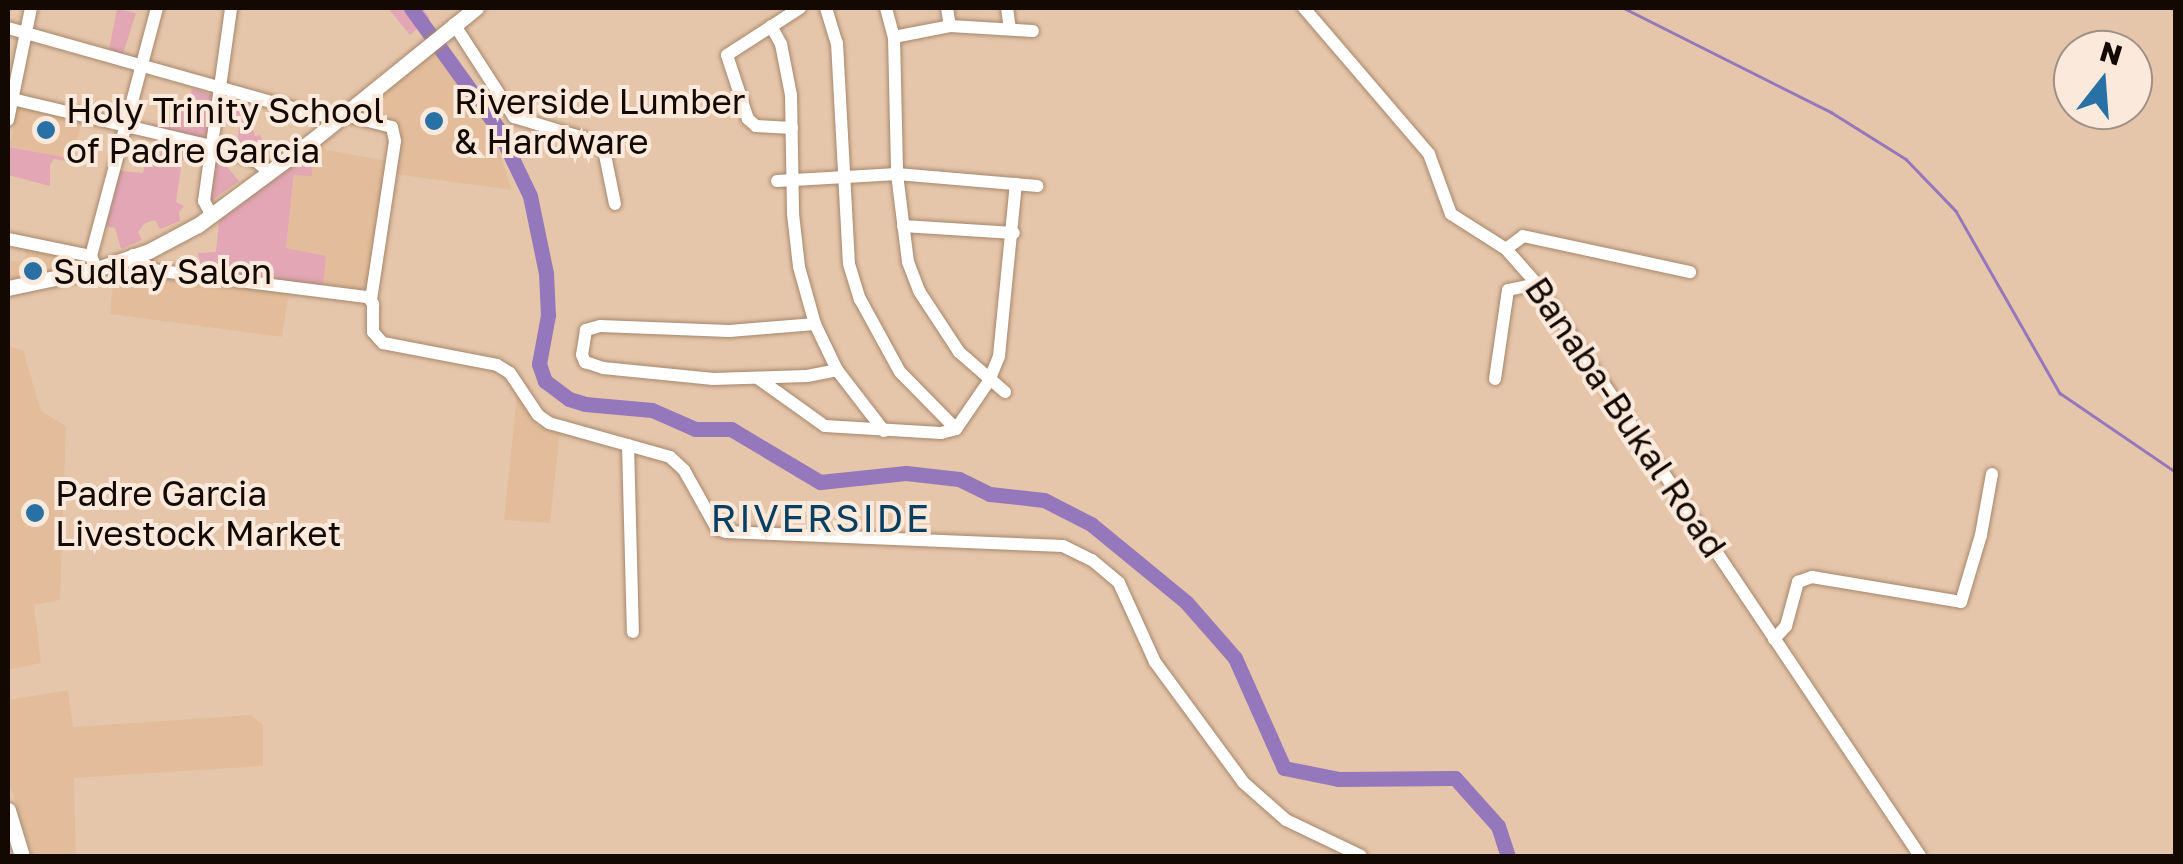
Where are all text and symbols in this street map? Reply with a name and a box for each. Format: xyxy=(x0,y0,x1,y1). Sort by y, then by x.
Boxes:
north arrow xyxy=(2053,30,2153,130)
text: N xyxy=(2096,34,2126,72)
place label: Riverside Lumber & Hardware xyxy=(454,80,745,162)
place label: Holy Trinity School of Padre Garcia xyxy=(66,89,384,171)
marker: Riverside Lumber & Hardware xyxy=(423,110,445,132)
marker: Holy Trinity School of Padre Garcia xyxy=(35,119,57,141)
place label: Sudlay Salon xyxy=(53,250,272,292)
marker: Sudlay Salon xyxy=(22,260,44,282)
street label: Banaba-Bukal Road xyxy=(1517,269,1735,565)
place label: Padre Garcia Livestock Market xyxy=(55,472,342,554)
district label: RIVERSIDE xyxy=(711,495,931,541)
marker: Padre Garcia Livestock Market xyxy=(24,502,46,524)

